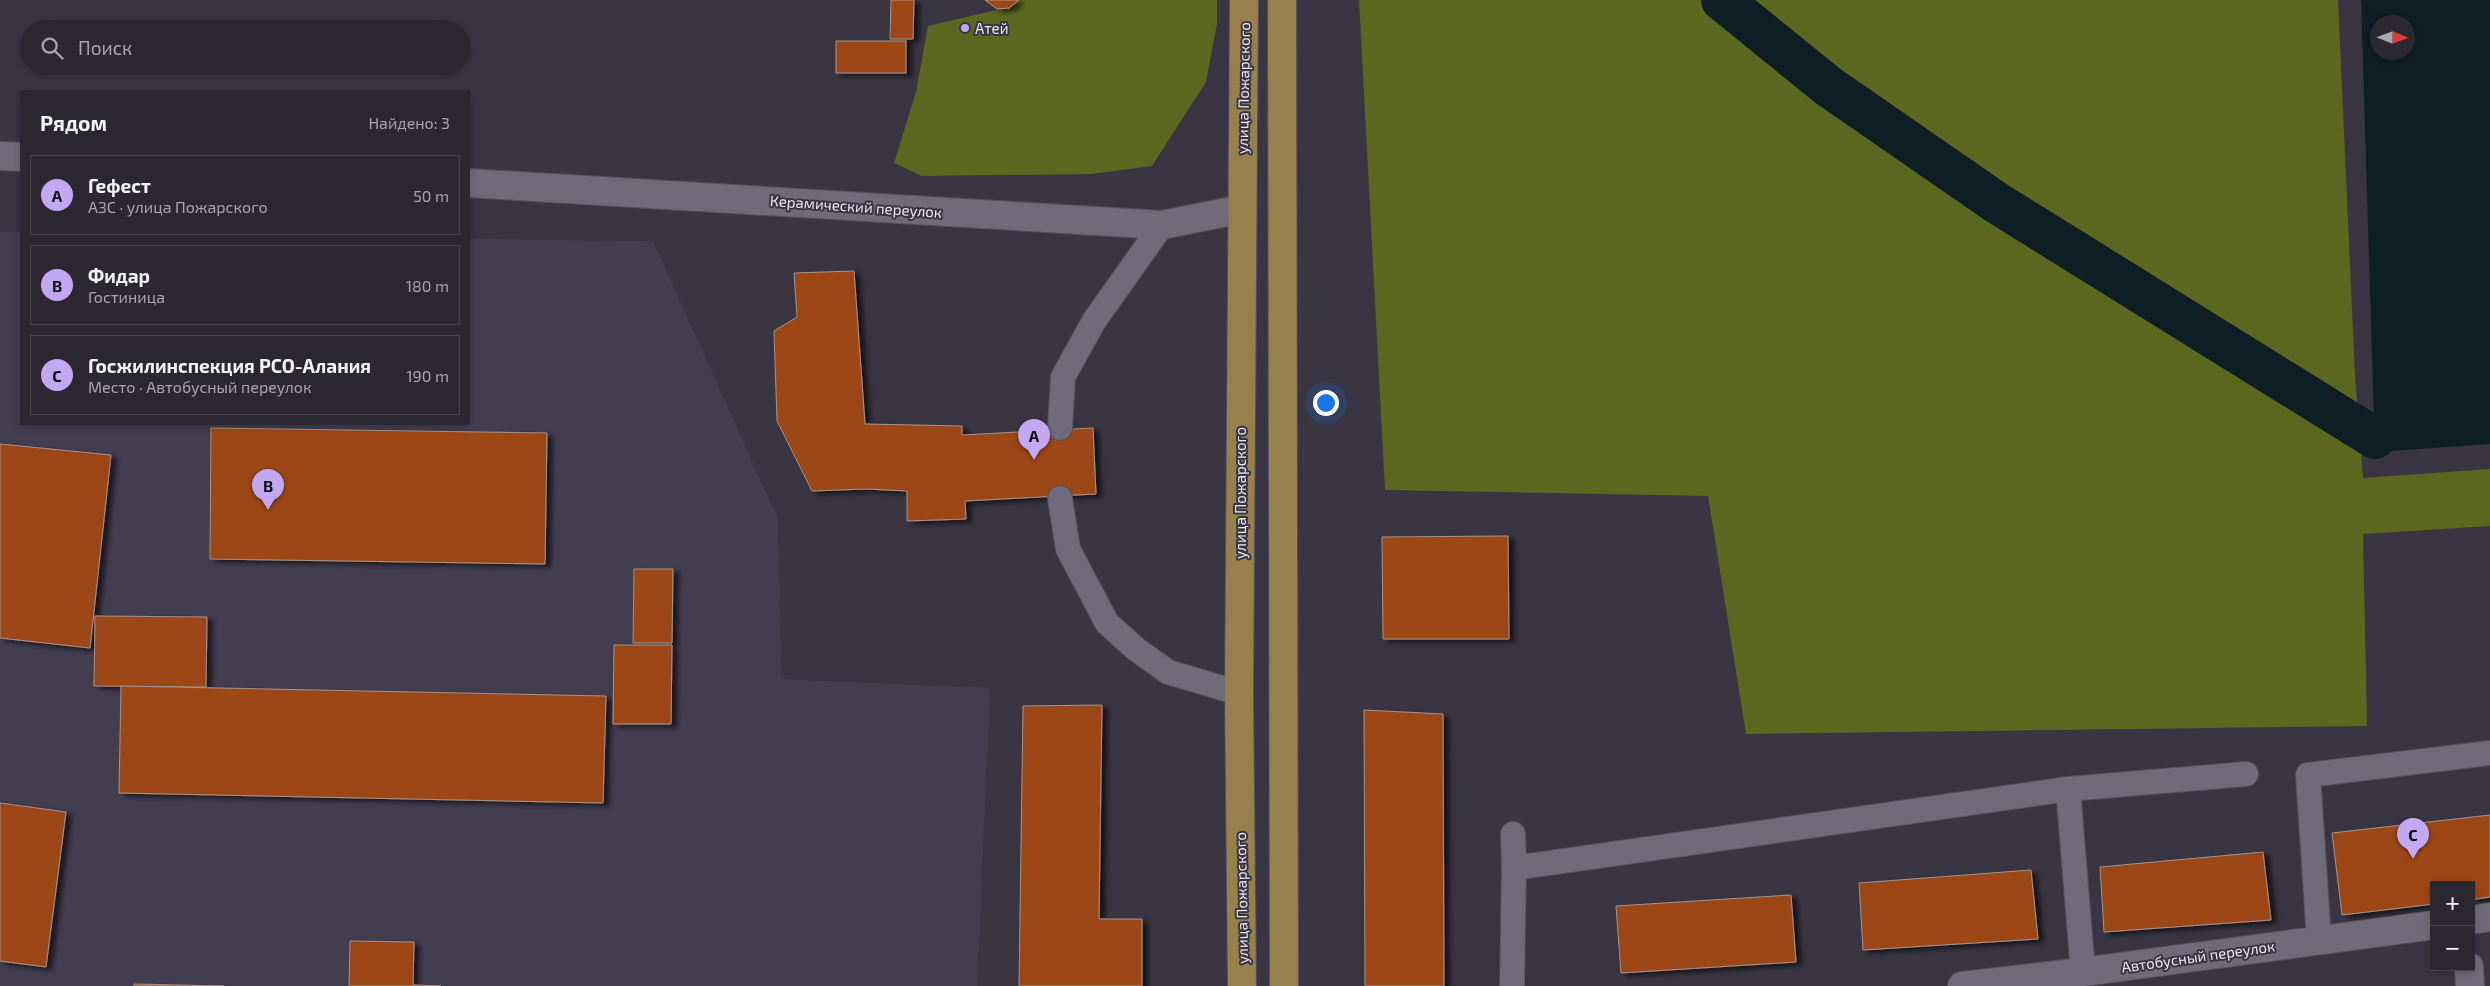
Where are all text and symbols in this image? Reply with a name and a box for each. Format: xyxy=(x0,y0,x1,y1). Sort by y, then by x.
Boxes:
north arrow xyxy=(2370,15,2415,60)
place label: Атей xyxy=(975,19,1008,37)
search box xyxy=(20,20,470,75)
marker: Атей xyxy=(959,22,971,34)
street label: улица Пожарского xyxy=(1233,22,1254,154)
icon: search xyxy=(38,34,66,62)
text: Поиск xyxy=(78,36,132,59)
text: Рядом xyxy=(40,110,107,135)
text: Найдено: 3 xyxy=(368,113,450,132)
text: Гефест xyxy=(88,174,151,197)
text: A xyxy=(52,186,62,205)
text: 50 m xyxy=(413,186,449,205)
street label: Керамический переулок xyxy=(769,191,943,222)
text: АЗС · улица Пожарского xyxy=(88,197,268,216)
text: Фидар xyxy=(88,264,150,287)
text: B xyxy=(52,276,62,295)
text: 180 m xyxy=(406,276,449,295)
text: Гостиница xyxy=(88,287,165,306)
text: Госжилинспекция РСО-Алания xyxy=(88,354,371,377)
text: C xyxy=(52,366,62,385)
text: 190 m xyxy=(406,366,449,385)
text: Место · Автобусный переулок xyxy=(88,377,312,396)
your location xyxy=(1313,390,1339,416)
pin: A xyxy=(1018,419,1050,460)
street label: улица Пожарского xyxy=(1231,427,1250,559)
pin: B xyxy=(252,469,284,510)
pin: C xyxy=(2397,818,2429,859)
street label: улица Пожарского xyxy=(1231,832,1252,964)
map controls xyxy=(2430,881,2475,971)
button: + xyxy=(2430,881,2475,926)
button: − xyxy=(2430,926,2475,971)
street label: Автобусный переулок xyxy=(2120,936,2276,977)

